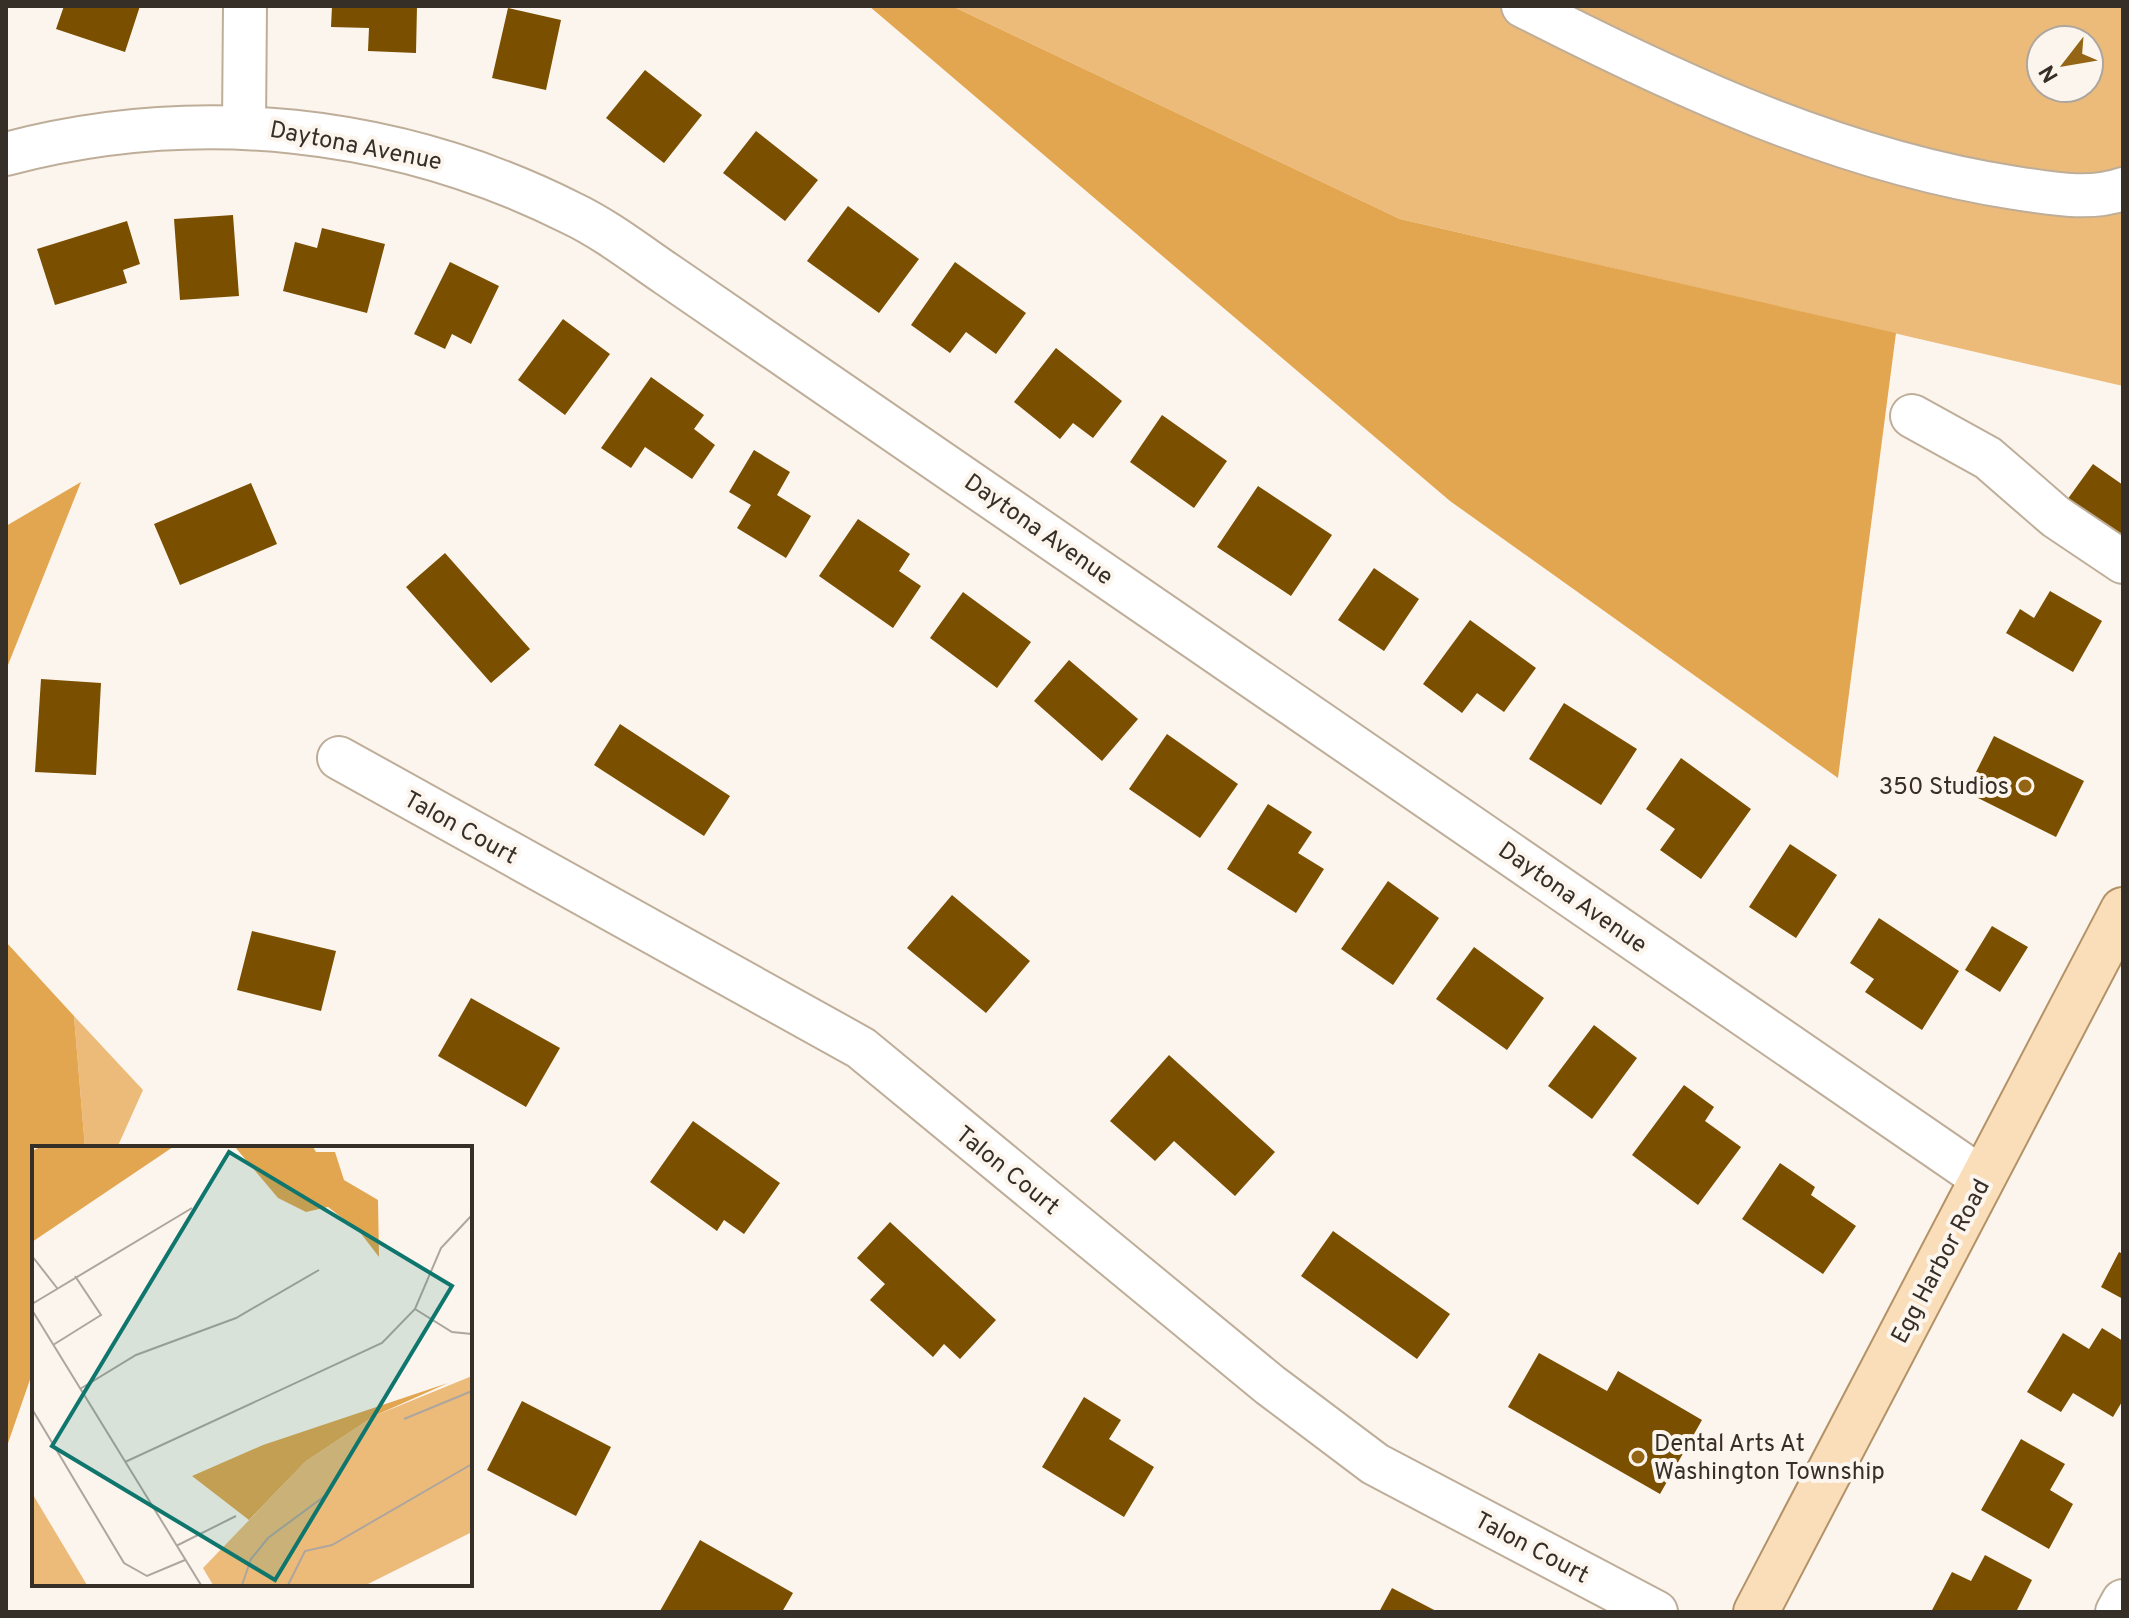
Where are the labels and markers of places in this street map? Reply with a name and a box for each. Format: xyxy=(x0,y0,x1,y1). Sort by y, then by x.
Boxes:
place label: 350 Studios xyxy=(1879,773,2009,803)
marker: 350 Studios xyxy=(2016,777,2034,795)
place label: Dental Arts At Washington Township xyxy=(1654,1430,1885,1488)
marker: Dental Arts At Washington Township xyxy=(1629,1448,1647,1466)

